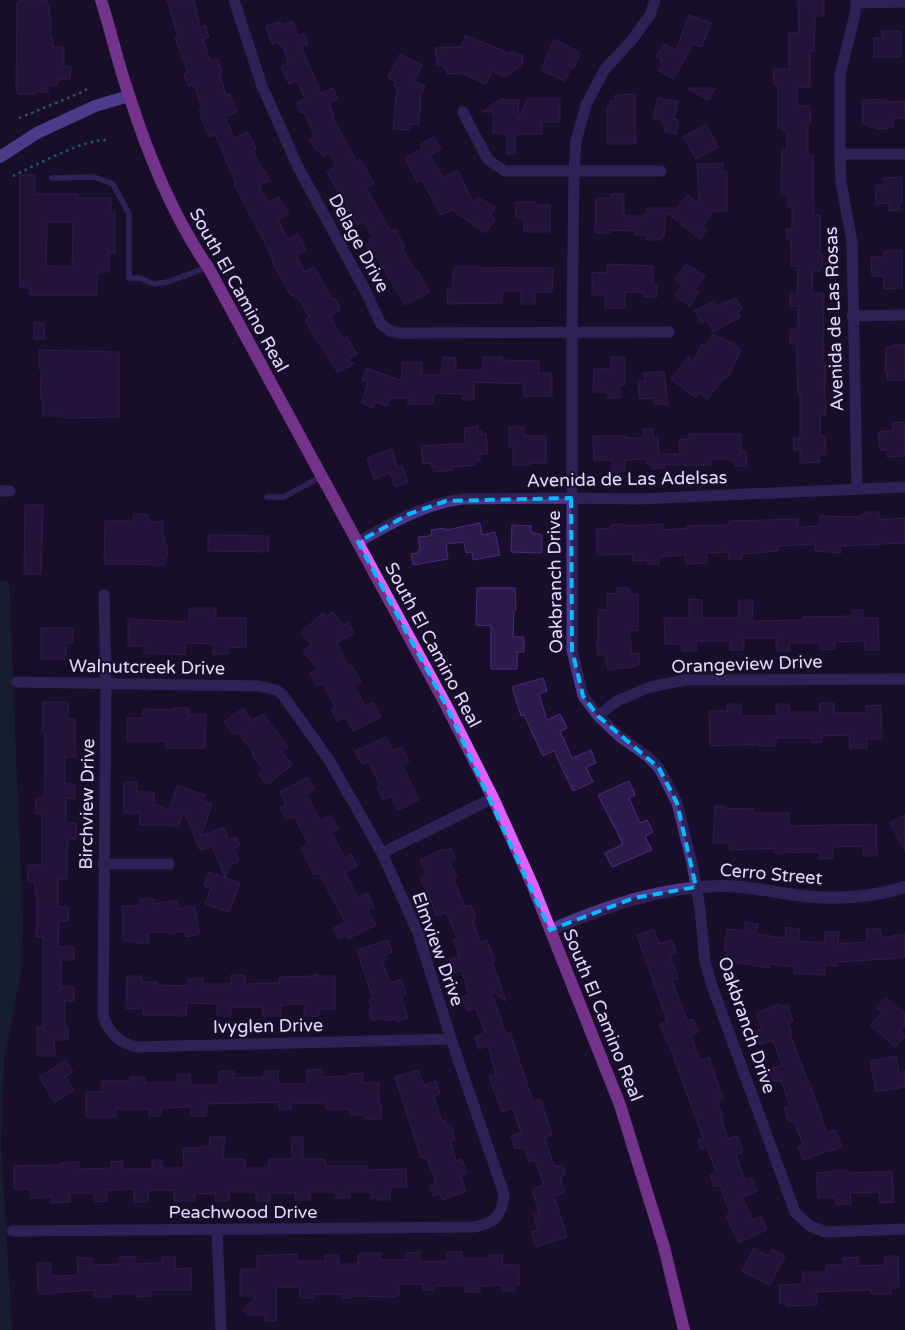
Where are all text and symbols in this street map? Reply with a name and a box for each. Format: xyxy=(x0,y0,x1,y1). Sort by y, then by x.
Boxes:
street label: Delage Drive xyxy=(324,190,394,296)
street label: South El Camino Real xyxy=(185,204,293,376)
street label: Avenida de Las Rosas xyxy=(820,226,848,412)
street label: Avenida de Las Adelsas xyxy=(526,466,728,492)
street label: Oakbranch Drive xyxy=(543,510,567,654)
street label: South El Camino Real xyxy=(380,559,486,731)
street label: Orangeview Drive xyxy=(671,650,823,678)
street label: Walnutcreek Drive xyxy=(69,655,225,679)
street label: Birchview Drive xyxy=(75,738,99,870)
street label: Cerro Street xyxy=(719,859,823,889)
street label: Elmview Drive xyxy=(407,889,469,1009)
street label: South El Camino Real xyxy=(558,926,648,1104)
street label: Oakbranch Drive xyxy=(713,954,781,1096)
street label: Ivyglen Drive xyxy=(213,1014,323,1038)
street label: Peachwood Drive xyxy=(169,1201,317,1223)

